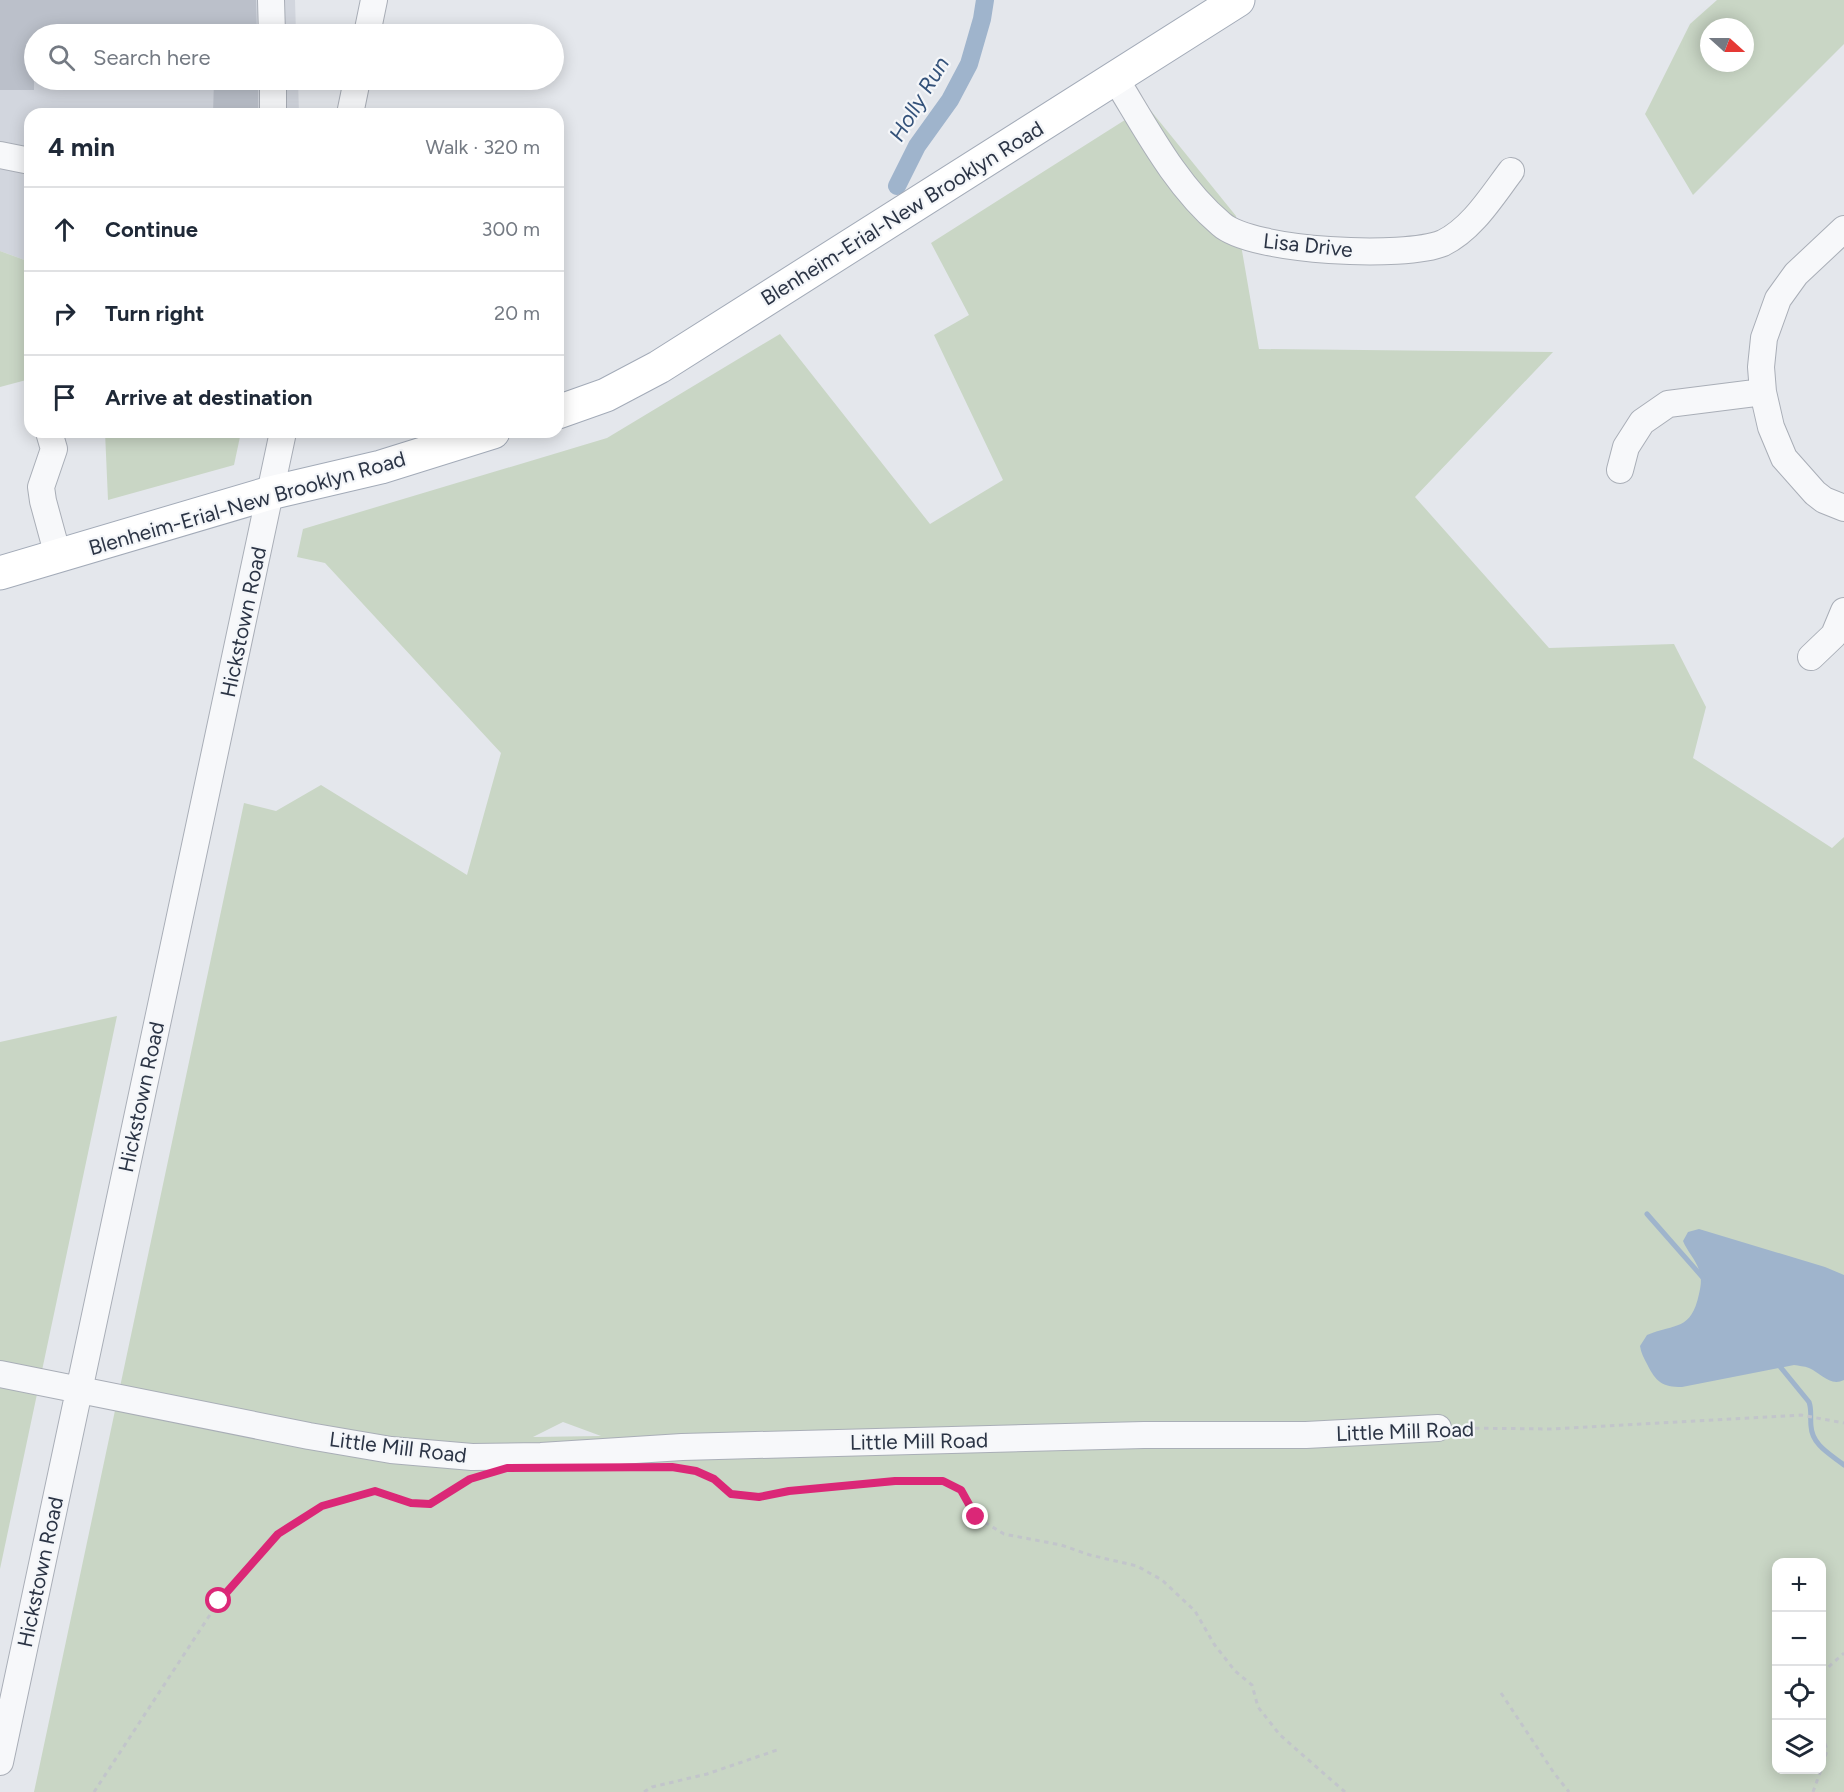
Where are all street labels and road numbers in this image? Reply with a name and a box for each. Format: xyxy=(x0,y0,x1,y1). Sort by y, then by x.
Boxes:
street label: Blenheim-Erial-New Brooklyn Road xyxy=(756,115,1048,311)
street label: Lisa Drive xyxy=(1262,228,1354,262)
street label: Blenheim-Erial-New Brooklyn Road xyxy=(86,446,408,560)
street label: Hickstown Road xyxy=(215,544,271,700)
street label: Hickstown Road xyxy=(113,1019,169,1175)
street label: Little Mill Road xyxy=(1335,1416,1475,1446)
street label: Little Mill Road xyxy=(328,1426,468,1468)
street label: Little Mill Road xyxy=(850,1427,988,1455)
street label: Hickstown Road xyxy=(12,1494,68,1650)

